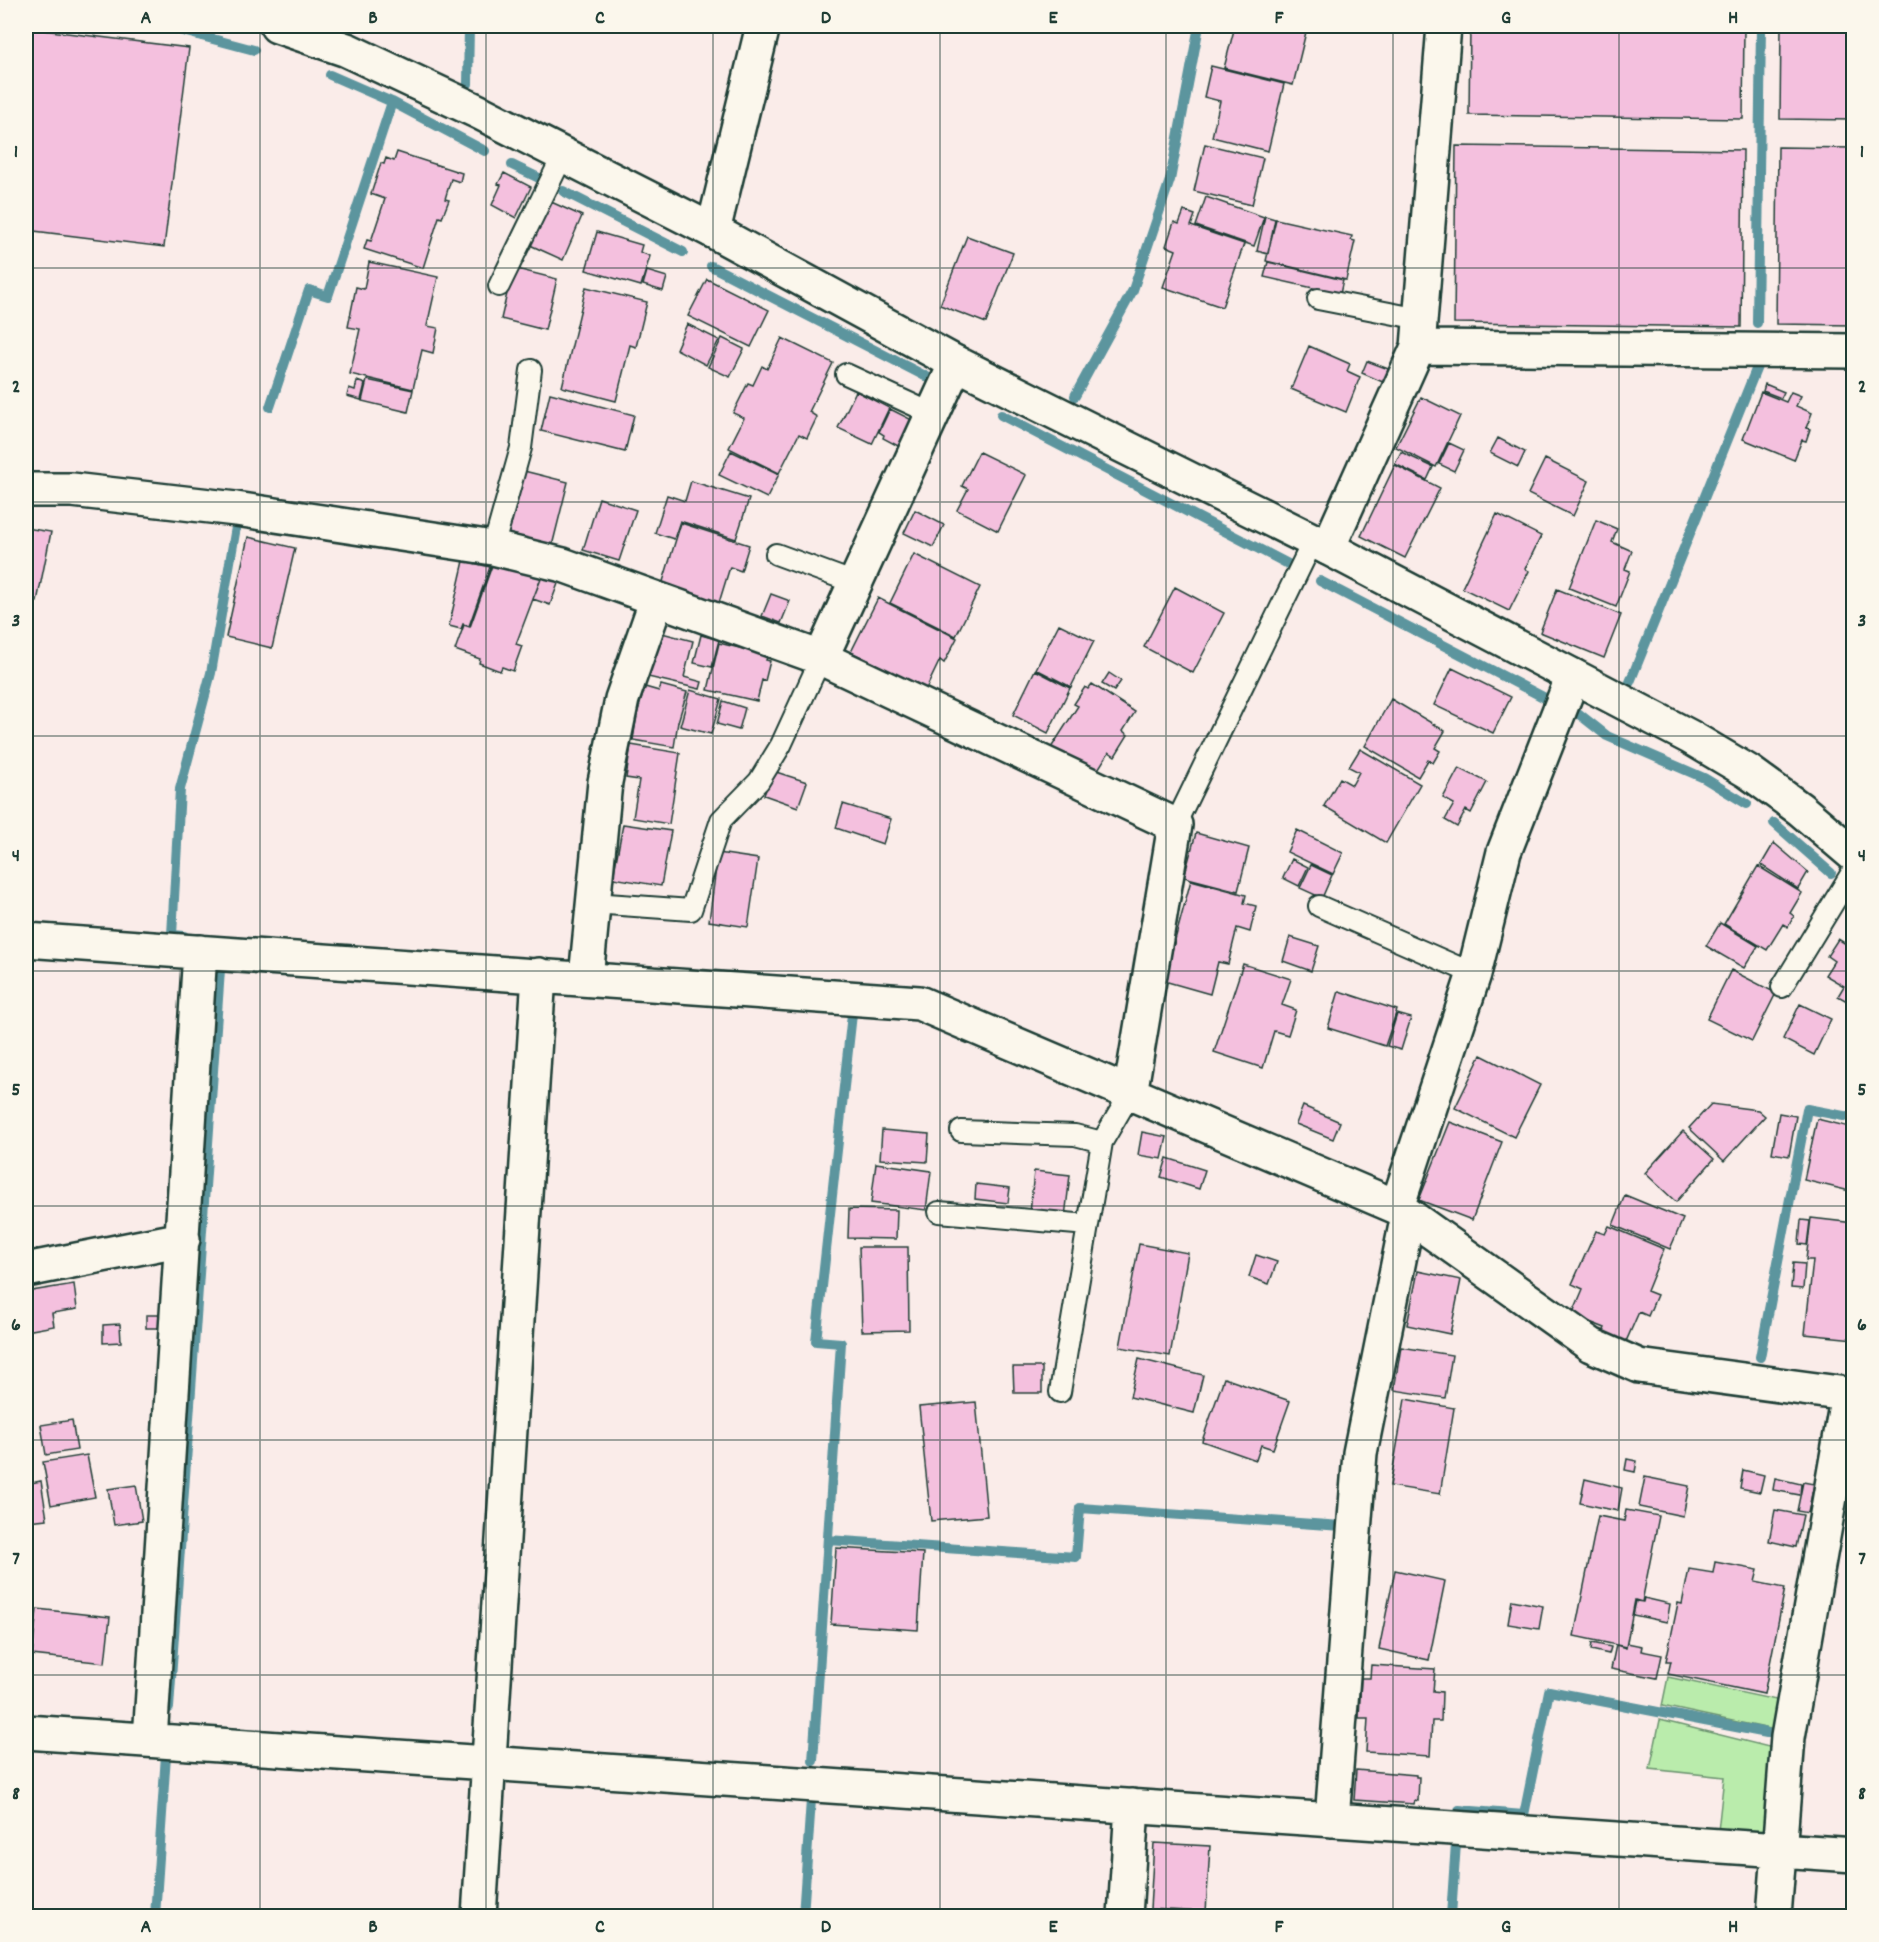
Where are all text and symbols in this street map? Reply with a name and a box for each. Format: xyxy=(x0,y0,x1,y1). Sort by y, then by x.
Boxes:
text: A xyxy=(141,5,152,33)
text: B xyxy=(368,5,378,33)
text: C xyxy=(595,5,605,33)
text: D xyxy=(821,5,832,33)
text: E xyxy=(1048,5,1058,33)
text: F xyxy=(1275,5,1285,33)
text: G xyxy=(1501,5,1511,33)
text: H xyxy=(1728,5,1738,33)
text: 1 xyxy=(14,139,18,167)
text: 1 xyxy=(1860,139,1864,167)
text: 2 xyxy=(12,374,20,402)
text: 2 xyxy=(1858,374,1866,402)
text: 3 xyxy=(12,608,20,636)
text: 3 xyxy=(1858,608,1866,636)
text: 4 xyxy=(12,843,20,871)
text: 4 xyxy=(1858,843,1866,871)
text: 5 xyxy=(11,1077,21,1105)
text: 5 xyxy=(1857,1077,1867,1105)
text: 6 xyxy=(11,1312,21,1340)
text: 6 xyxy=(1857,1312,1867,1340)
text: 7 xyxy=(12,1546,20,1574)
text: 7 xyxy=(1858,1546,1866,1574)
text: 8 xyxy=(12,1781,20,1809)
text: 8 xyxy=(1858,1781,1866,1809)
text: A xyxy=(141,1914,152,1942)
text: B xyxy=(368,1914,378,1942)
text: C xyxy=(595,1914,605,1942)
text: D xyxy=(821,1914,832,1942)
text: E xyxy=(1048,1914,1058,1942)
text: F xyxy=(1275,1914,1285,1942)
text: G xyxy=(1501,1914,1511,1942)
text: H xyxy=(1728,1914,1738,1942)

